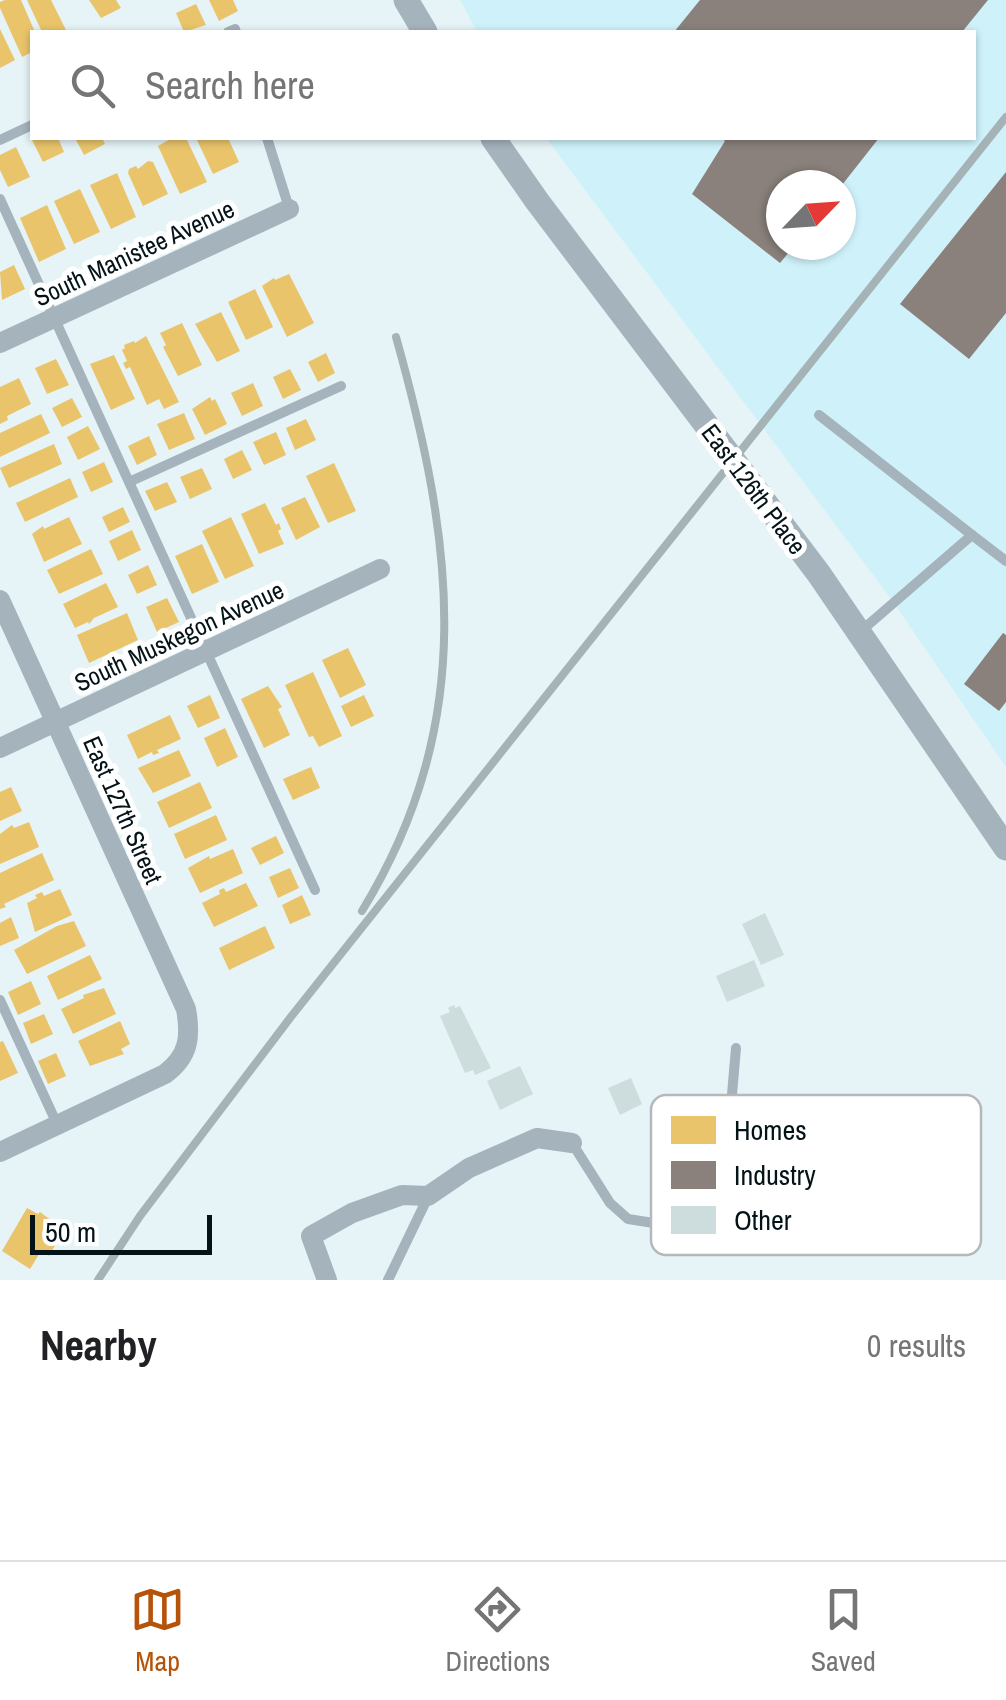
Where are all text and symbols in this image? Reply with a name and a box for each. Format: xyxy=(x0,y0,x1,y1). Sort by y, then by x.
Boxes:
search box xyxy=(30,30,976,140)
icon: search xyxy=(65,58,120,113)
text: Search here xyxy=(145,60,315,111)
north arrow xyxy=(766,170,856,260)
street label: South Manistee Avenue xyxy=(28,192,240,314)
street label: East 126th Place xyxy=(694,417,814,561)
street label: South Muskegon Avenue xyxy=(69,572,289,700)
street label: East 127th Street xyxy=(75,731,171,890)
legend xyxy=(651,1095,981,1255)
text: Homes xyxy=(734,1111,807,1149)
text: Industry xyxy=(734,1156,816,1194)
text: Other xyxy=(734,1201,792,1239)
scale bar xyxy=(30,1210,212,1254)
text: 50 m xyxy=(45,1213,96,1251)
text: Nearby xyxy=(40,1317,157,1373)
text: 0 results xyxy=(867,1324,966,1367)
tab: Map xyxy=(130,1582,185,1680)
tab: Directions xyxy=(446,1582,550,1680)
tab: Saved xyxy=(811,1582,876,1680)

